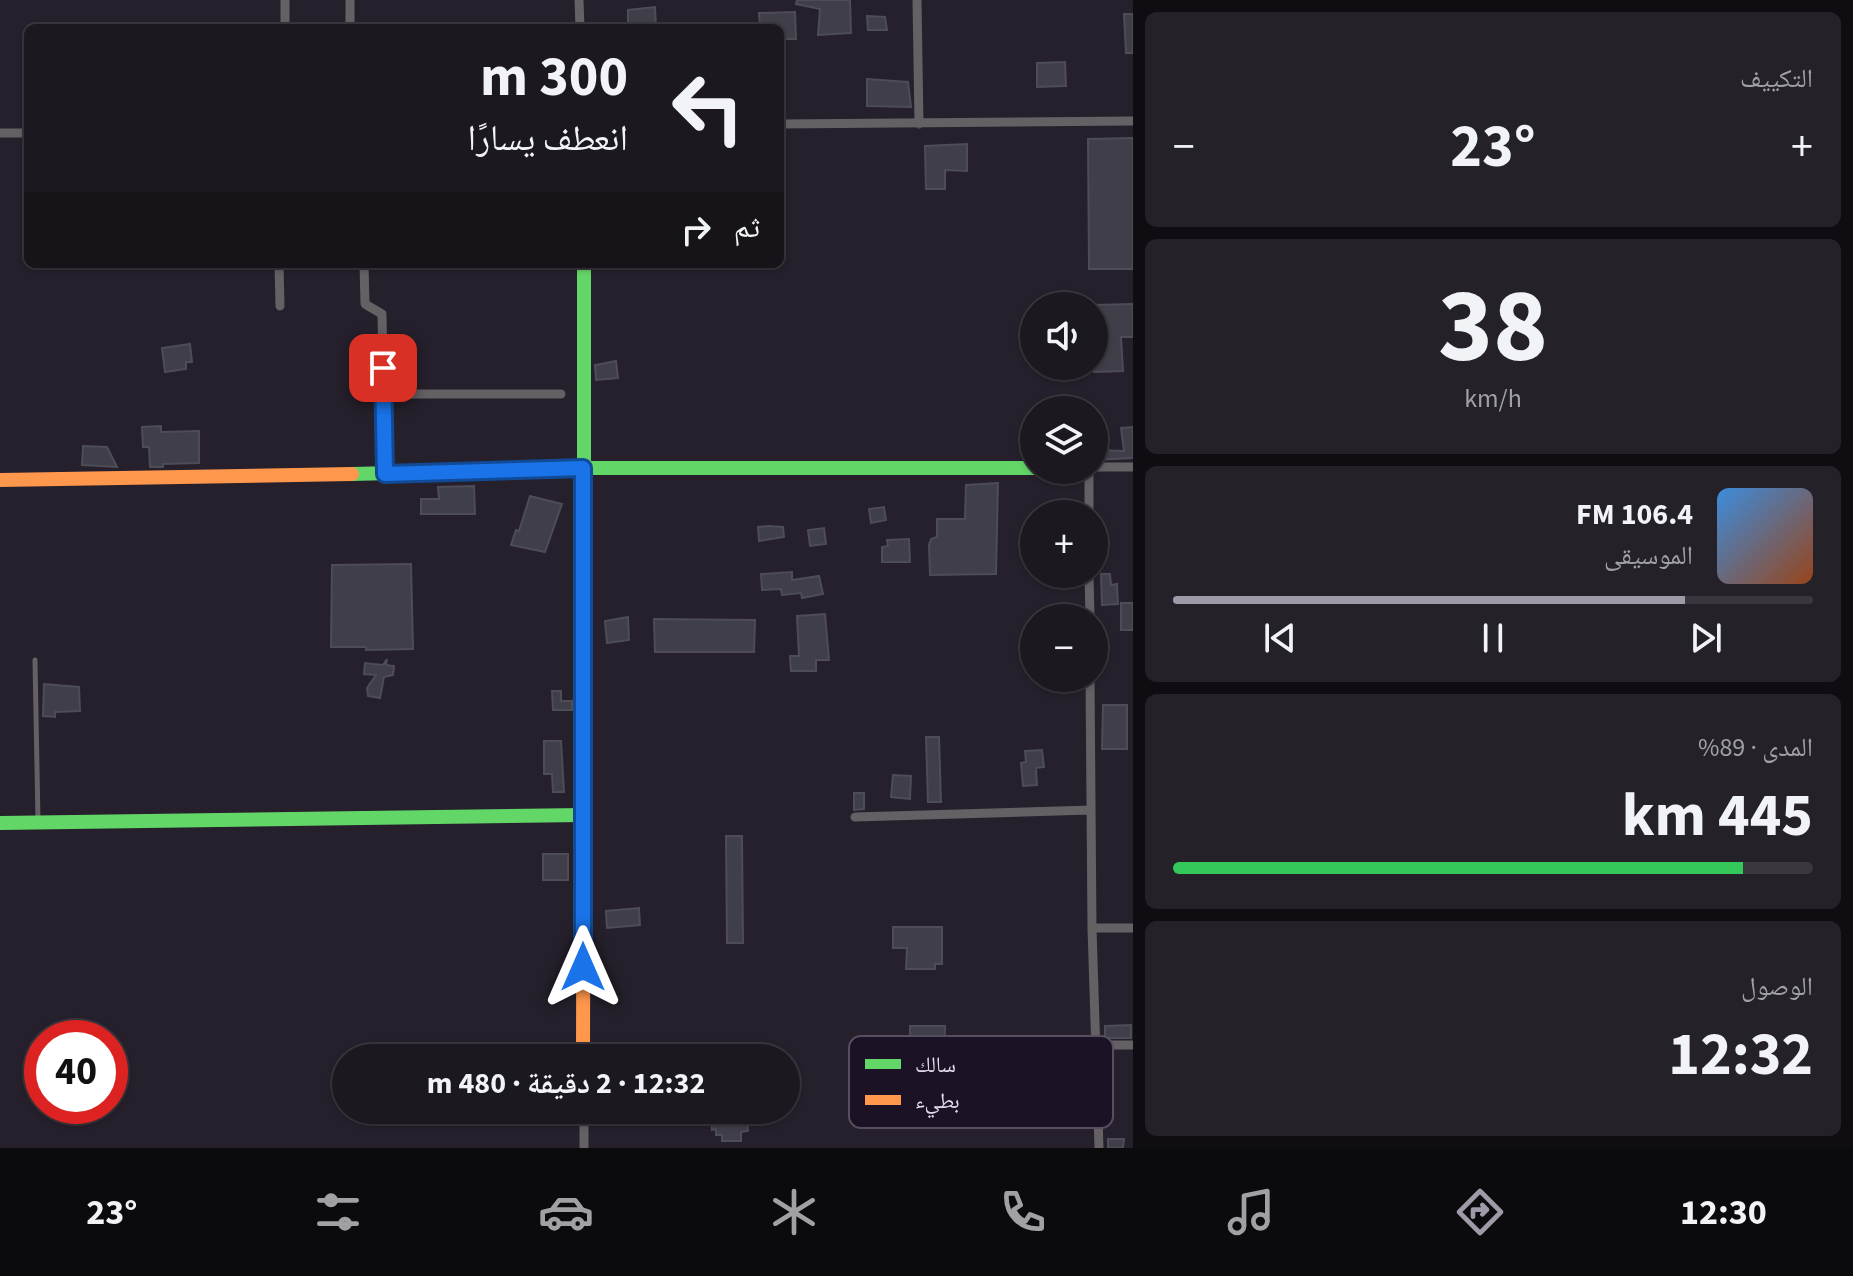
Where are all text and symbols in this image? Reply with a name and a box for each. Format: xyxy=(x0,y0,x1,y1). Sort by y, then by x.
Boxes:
text: 300 m xyxy=(480,38,628,117)
icon: left xyxy=(656,56,760,160)
text: التكييف xyxy=(1740,60,1813,97)
text: 23° xyxy=(1450,105,1536,190)
text: انعطف يسارًا xyxy=(468,113,628,164)
text: − xyxy=(1173,116,1195,179)
text: + xyxy=(1791,116,1813,179)
text: ثم xyxy=(734,206,760,249)
icon: right xyxy=(674,208,718,252)
text: 38 xyxy=(1438,254,1548,402)
map controls xyxy=(1020,292,1108,692)
button: sound xyxy=(1020,292,1108,380)
pin xyxy=(349,334,417,402)
icon: arrive xyxy=(361,346,405,390)
text: km/h xyxy=(1464,380,1522,417)
button: layers xyxy=(1020,396,1108,484)
text: 106.4 FM xyxy=(1576,493,1693,536)
button: + xyxy=(1020,500,1108,588)
text: الموسيقى xyxy=(1604,537,1693,574)
button: − xyxy=(1020,604,1108,692)
icon: previous xyxy=(1258,616,1302,660)
icon: pause xyxy=(1471,616,1515,660)
icon: next xyxy=(1684,616,1728,660)
text: المدى · 89% xyxy=(1698,729,1813,766)
text: 445 km xyxy=(1622,774,1813,859)
position arrow xyxy=(541,925,625,1009)
text: الوصول xyxy=(1741,968,1813,1005)
text: 12:32 xyxy=(1668,1013,1813,1098)
speed limit sign: 40 xyxy=(24,1020,128,1124)
legend xyxy=(849,1036,1113,1128)
text: سالك xyxy=(915,1049,956,1081)
text: 12:32 · 2 دقيقة · 480 m xyxy=(427,1062,705,1105)
text: بطيء xyxy=(915,1085,960,1118)
icon: filters xyxy=(310,1184,366,1240)
icon: car xyxy=(538,1184,594,1240)
icon: climate xyxy=(766,1184,822,1240)
icon: phone xyxy=(995,1184,1051,1240)
icon: music xyxy=(1223,1184,1279,1240)
icon: directions xyxy=(1452,1184,1508,1240)
text: 23° xyxy=(86,1187,137,1238)
text: 12:30 xyxy=(1680,1187,1767,1238)

